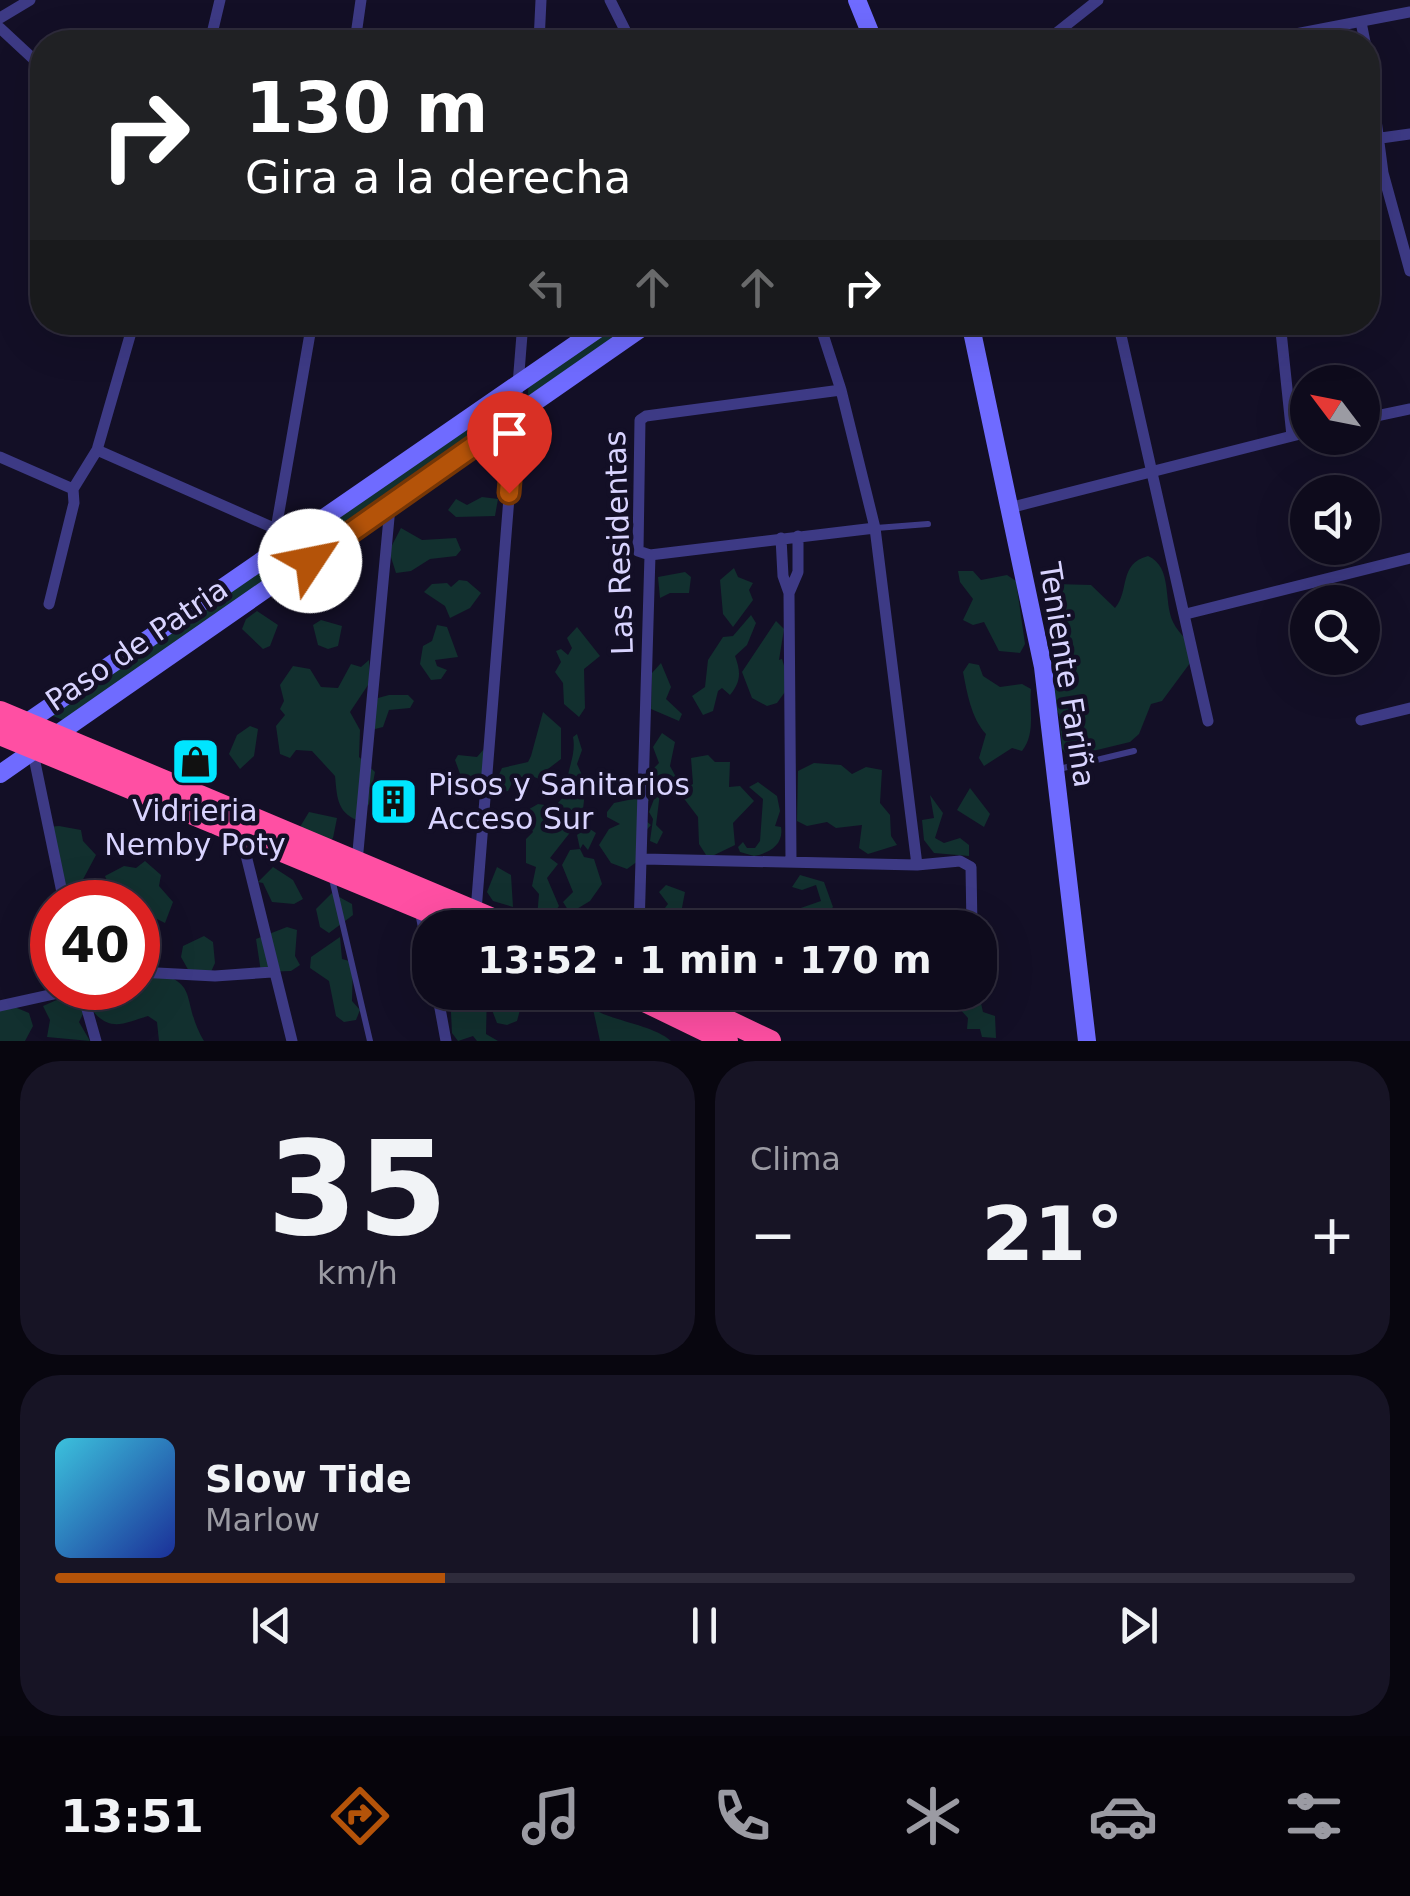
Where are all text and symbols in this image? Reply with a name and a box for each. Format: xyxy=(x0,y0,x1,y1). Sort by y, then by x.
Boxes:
text: 130 m xyxy=(245,67,488,149)
icon: right xyxy=(80,70,210,200)
text: Gira a la derecha xyxy=(245,151,631,204)
icon: left xyxy=(520,260,575,315)
icon: ahead xyxy=(625,260,680,315)
icon: ahead xyxy=(730,260,785,315)
icon: right xyxy=(835,260,890,315)
north arrow xyxy=(1290,365,1380,455)
map controls xyxy=(1290,365,1380,675)
pin xyxy=(467,391,552,494)
icon: arrive xyxy=(482,406,537,461)
street label: Las Residentas xyxy=(597,430,640,656)
button: sound xyxy=(1290,475,1380,565)
position arrow xyxy=(258,509,362,613)
street label: Teniente Fariña xyxy=(1032,559,1103,790)
street label: Paso de Patria xyxy=(39,571,234,718)
button: search xyxy=(1290,585,1380,675)
shop icon: Vidrieria Nemby Poty xyxy=(169,736,221,788)
place label: Pisos y Sanitarios Acceso Sur xyxy=(428,767,690,836)
building icon: Pisos y Sanitarios Acceso Sur xyxy=(367,776,419,828)
place label: Vidrieria Nemby Poty xyxy=(104,793,286,862)
speed limit sign: 40 xyxy=(30,880,160,1010)
text: 13:52 · 1 min · 170 m xyxy=(477,938,932,982)
text: 35 xyxy=(267,1113,448,1265)
text: Clima xyxy=(750,1140,841,1178)
text: 21° xyxy=(982,1190,1123,1278)
text: − xyxy=(750,1203,796,1267)
text: + xyxy=(1309,1203,1355,1267)
text: km/h xyxy=(317,1254,398,1292)
text: Slow Tide xyxy=(205,1457,412,1501)
text: Marlow xyxy=(205,1501,320,1539)
icon: previous xyxy=(244,1598,299,1653)
icon: pause xyxy=(677,1598,732,1653)
icon: next xyxy=(1111,1598,1166,1653)
icon: directions xyxy=(325,1781,395,1851)
icon: music xyxy=(516,1781,586,1851)
icon: phone xyxy=(707,1781,777,1851)
icon: climate xyxy=(898,1781,968,1851)
icon: car xyxy=(1088,1781,1158,1851)
icon: filters xyxy=(1279,1781,1349,1851)
text: 13:51 xyxy=(60,1790,204,1843)

